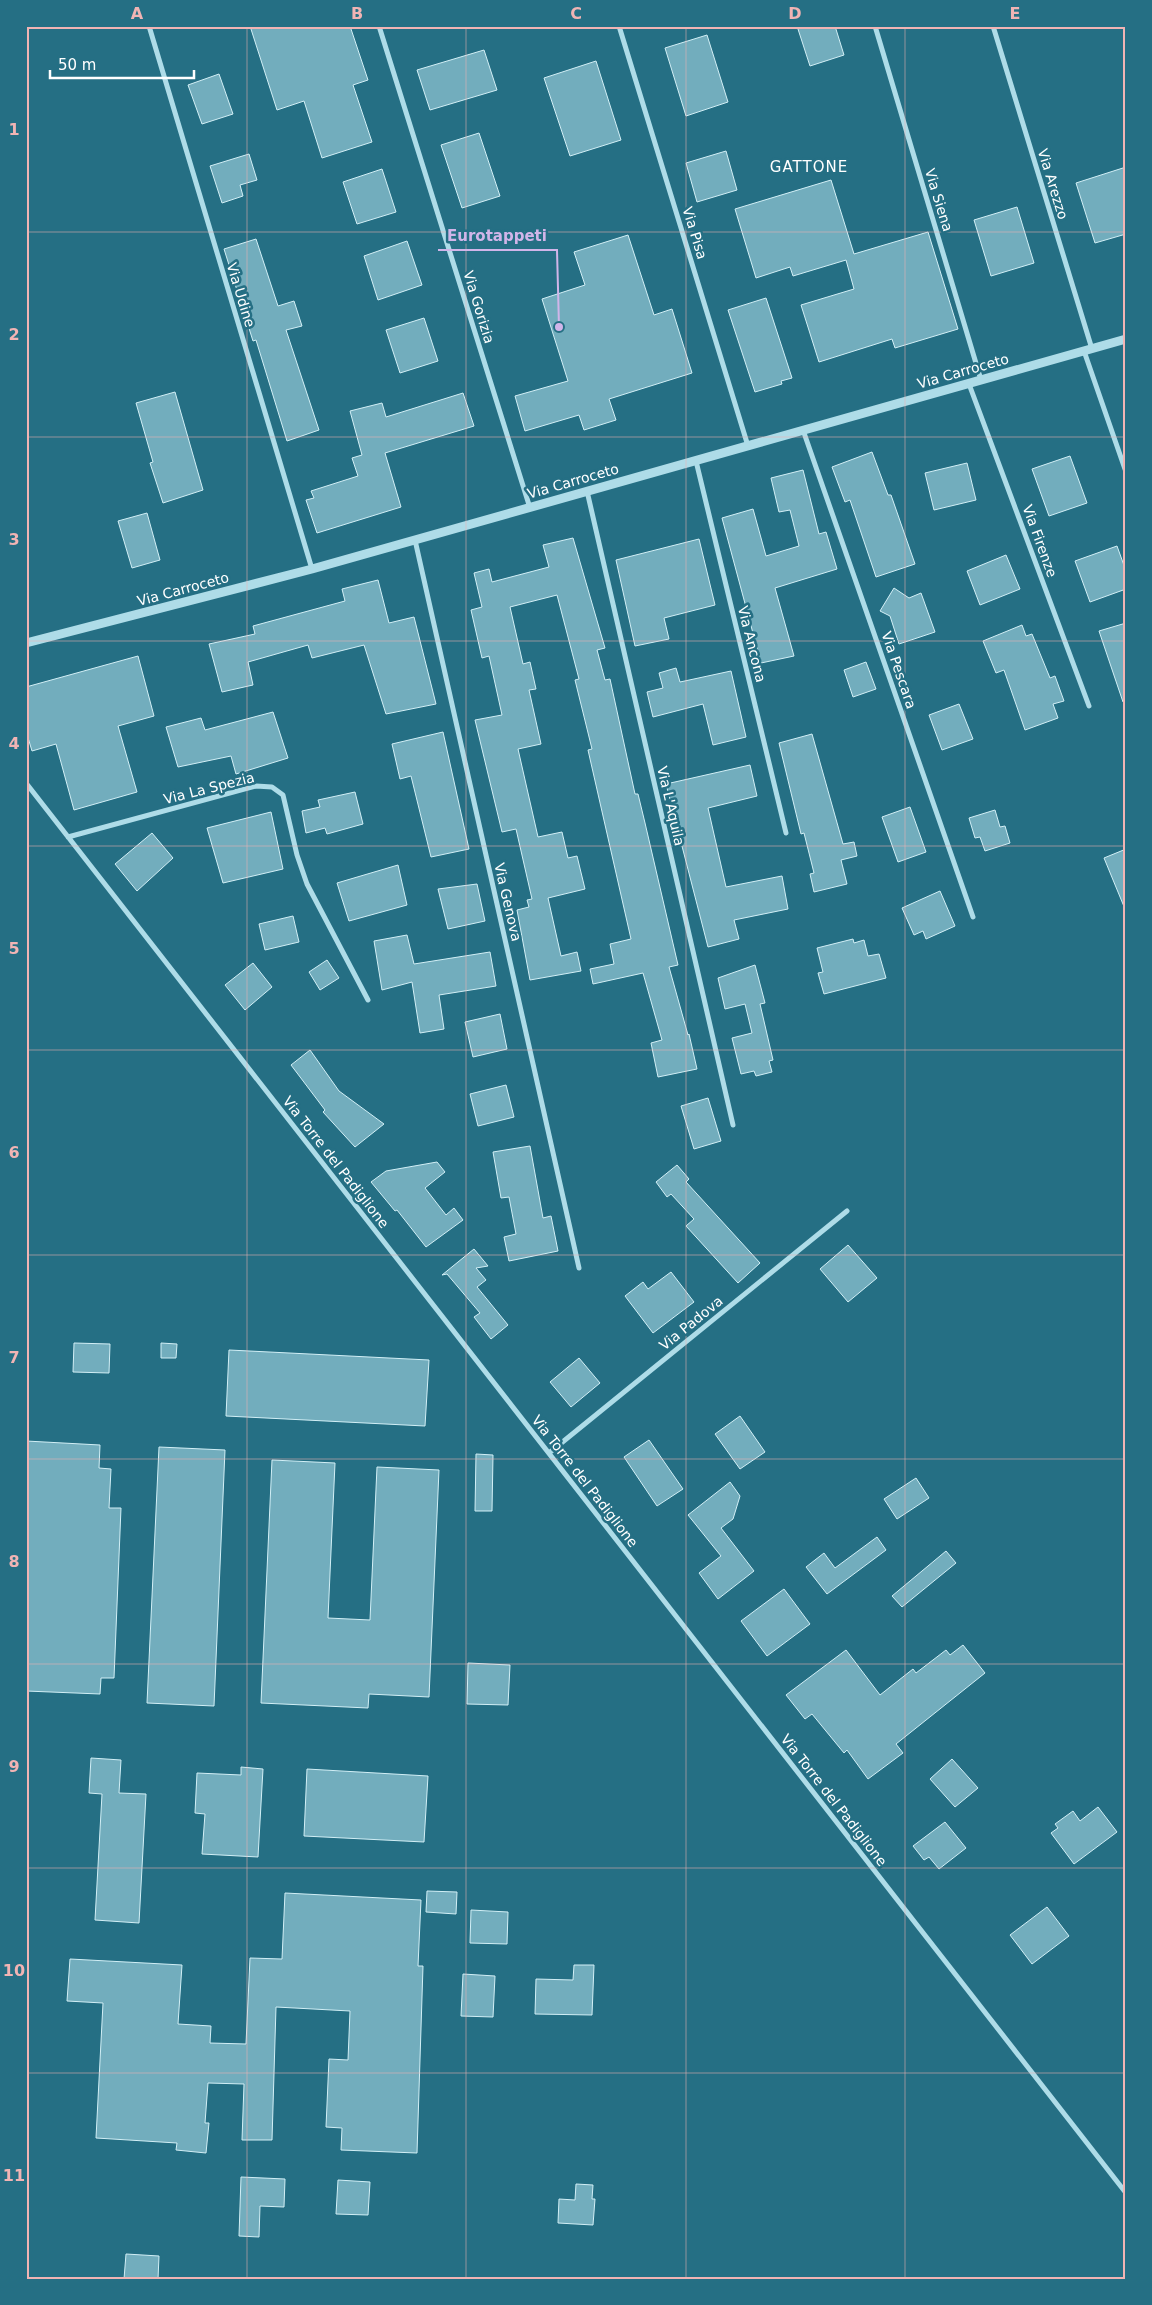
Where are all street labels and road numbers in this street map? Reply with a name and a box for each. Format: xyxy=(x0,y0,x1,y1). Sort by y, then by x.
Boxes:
street label: Via Arezzo xyxy=(1035,147,1071,221)
street label: Via Siena xyxy=(922,167,956,233)
street label: Via Pisa xyxy=(679,205,711,261)
street label: Via Udine xyxy=(224,261,258,329)
street label: Via Gorizia xyxy=(460,269,498,345)
street label: Via Carroceto xyxy=(915,350,1011,392)
street label: Via Carroceto xyxy=(525,460,621,502)
street label: Via Firenze xyxy=(1019,503,1061,579)
street label: Via Carroceto xyxy=(135,569,231,609)
street label: Via Ancona xyxy=(735,604,769,684)
street label: Via Pescara xyxy=(878,629,920,711)
street label: Via L'Aquila xyxy=(654,765,688,847)
street label: Via La Spezia xyxy=(162,769,256,807)
street label: Via Genova xyxy=(491,861,525,943)
street label: Via Torre del Padiglione xyxy=(280,1093,392,1231)
street label: Via Padova xyxy=(656,1293,726,1353)
street label: Via Torre del Padiglione xyxy=(529,1412,641,1550)
street label: Via Torre del Padiglione xyxy=(778,1731,890,1869)

